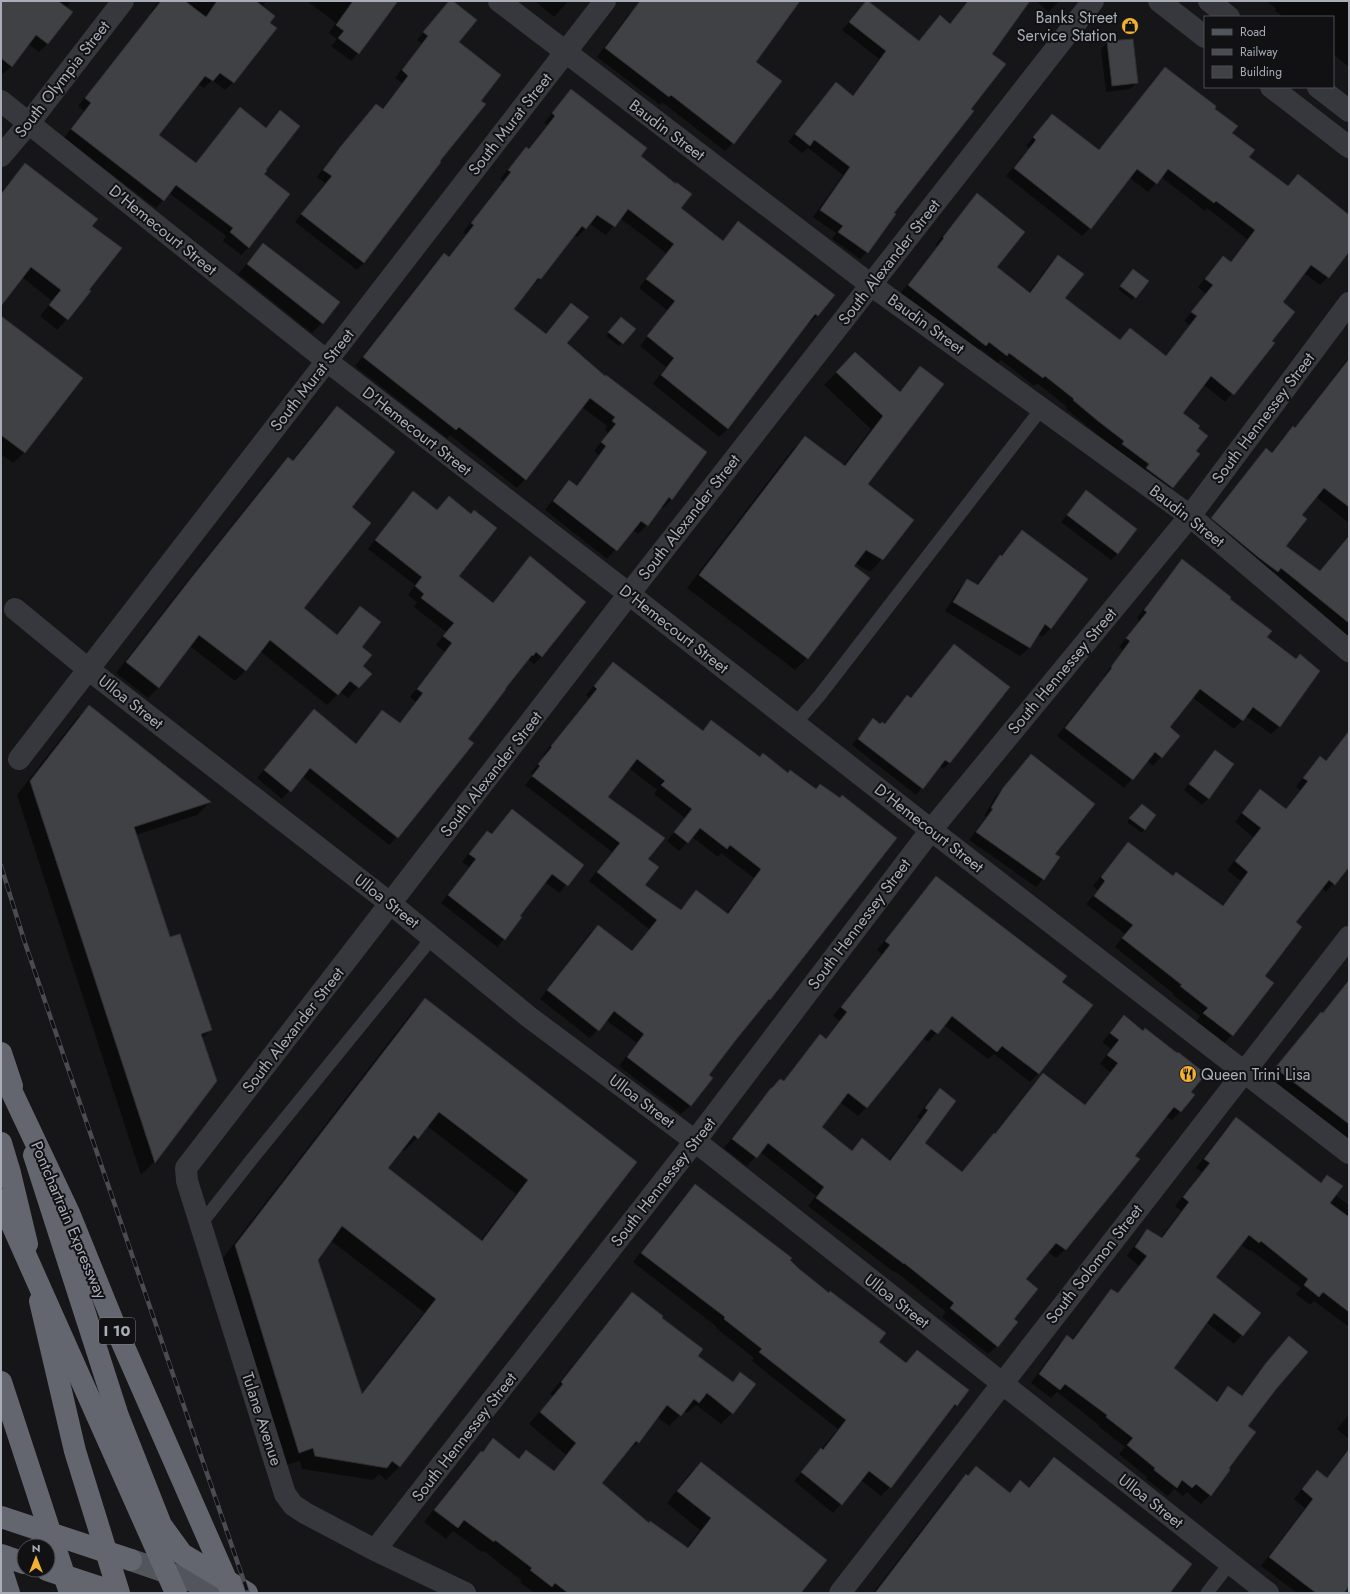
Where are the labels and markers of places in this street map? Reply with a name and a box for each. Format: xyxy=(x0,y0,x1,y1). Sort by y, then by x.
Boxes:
place label: Banks Street Service Station xyxy=(1017,6,1117,47)
shop icon: Banks Street Service Station xyxy=(1120,16,1140,36)
place label: Queen Trini Lisa xyxy=(1201,1063,1310,1086)
restaurant icon: Queen Trini Lisa xyxy=(1178,1064,1198,1084)

